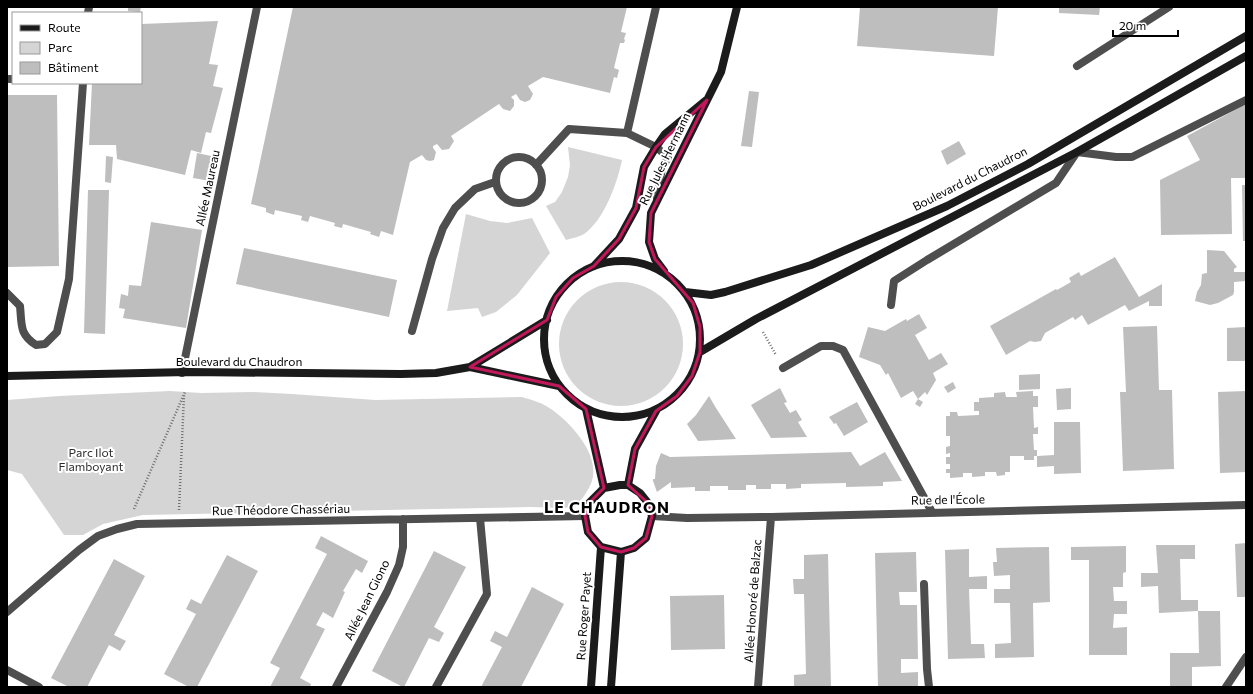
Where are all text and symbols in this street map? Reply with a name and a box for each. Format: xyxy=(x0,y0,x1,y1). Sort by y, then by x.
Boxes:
legend xyxy=(12,12,142,84)
scale bar xyxy=(1113,12,1178,38)
text: 20 m xyxy=(1119,18,1146,32)
text: Route xyxy=(48,20,81,34)
text: Parc xyxy=(48,40,72,54)
text: Bâtiment xyxy=(48,60,99,74)
street label: Rue Jules Hermann xyxy=(636,110,693,208)
street label: Boulevard du Chaudron xyxy=(910,143,1029,213)
street label: Allée Maureau xyxy=(192,148,222,227)
street label: Boulevard du Chaudron xyxy=(176,354,302,368)
park label: Parc Ilot Flamboyant xyxy=(59,445,124,473)
street label: Rue de l'École xyxy=(911,491,985,507)
district label: LE CHAUDRON xyxy=(544,497,670,516)
street label: Rue Théodore Chassériau xyxy=(212,501,350,517)
street label: Allée Honoré de Balzac xyxy=(741,539,763,663)
street label: Allée Jean Giono xyxy=(341,557,393,642)
street label: Rue Roger Payet xyxy=(573,571,593,661)

